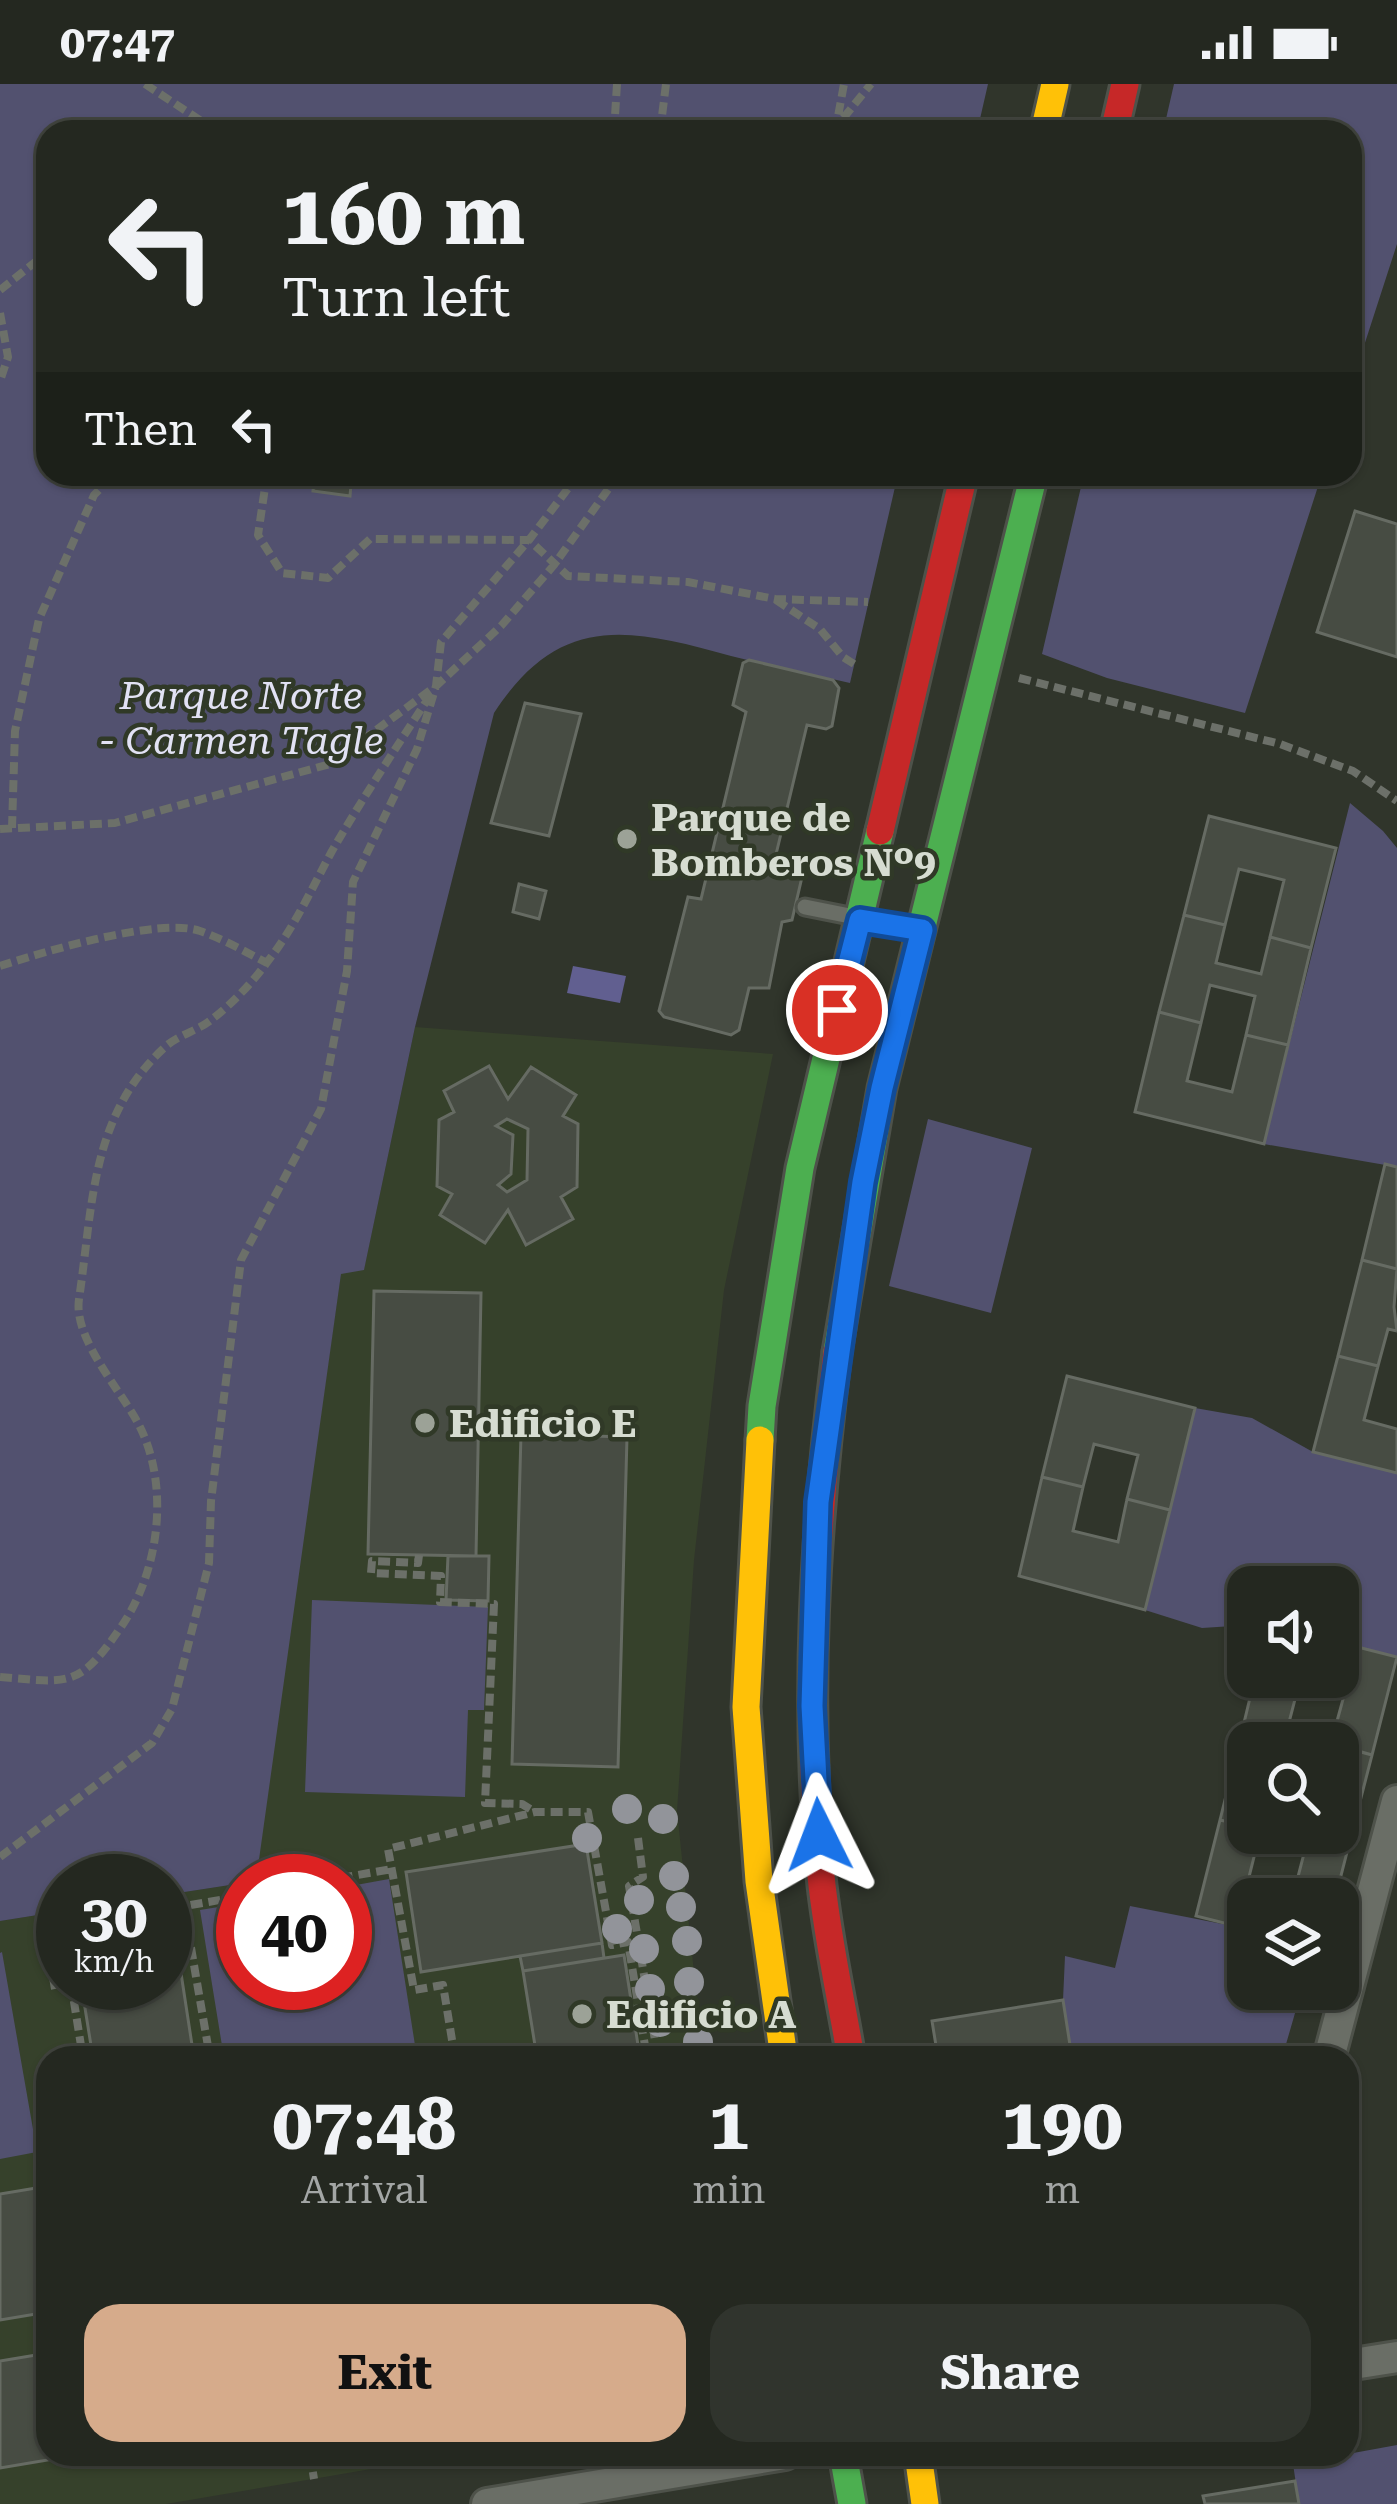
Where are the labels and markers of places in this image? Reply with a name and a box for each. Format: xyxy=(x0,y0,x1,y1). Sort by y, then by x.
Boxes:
place label: Parque de Bomberos Nº9 xyxy=(651,795,936,886)
marker: Parque de Bomberos Nº9 xyxy=(614,826,640,852)
pin xyxy=(786,959,888,1061)
place label: Edificio E xyxy=(449,1401,637,1447)
marker: Edificio E xyxy=(412,1410,438,1436)
place label: Edificio A xyxy=(606,1992,797,2038)
marker: Edificio A xyxy=(569,2001,595,2027)

